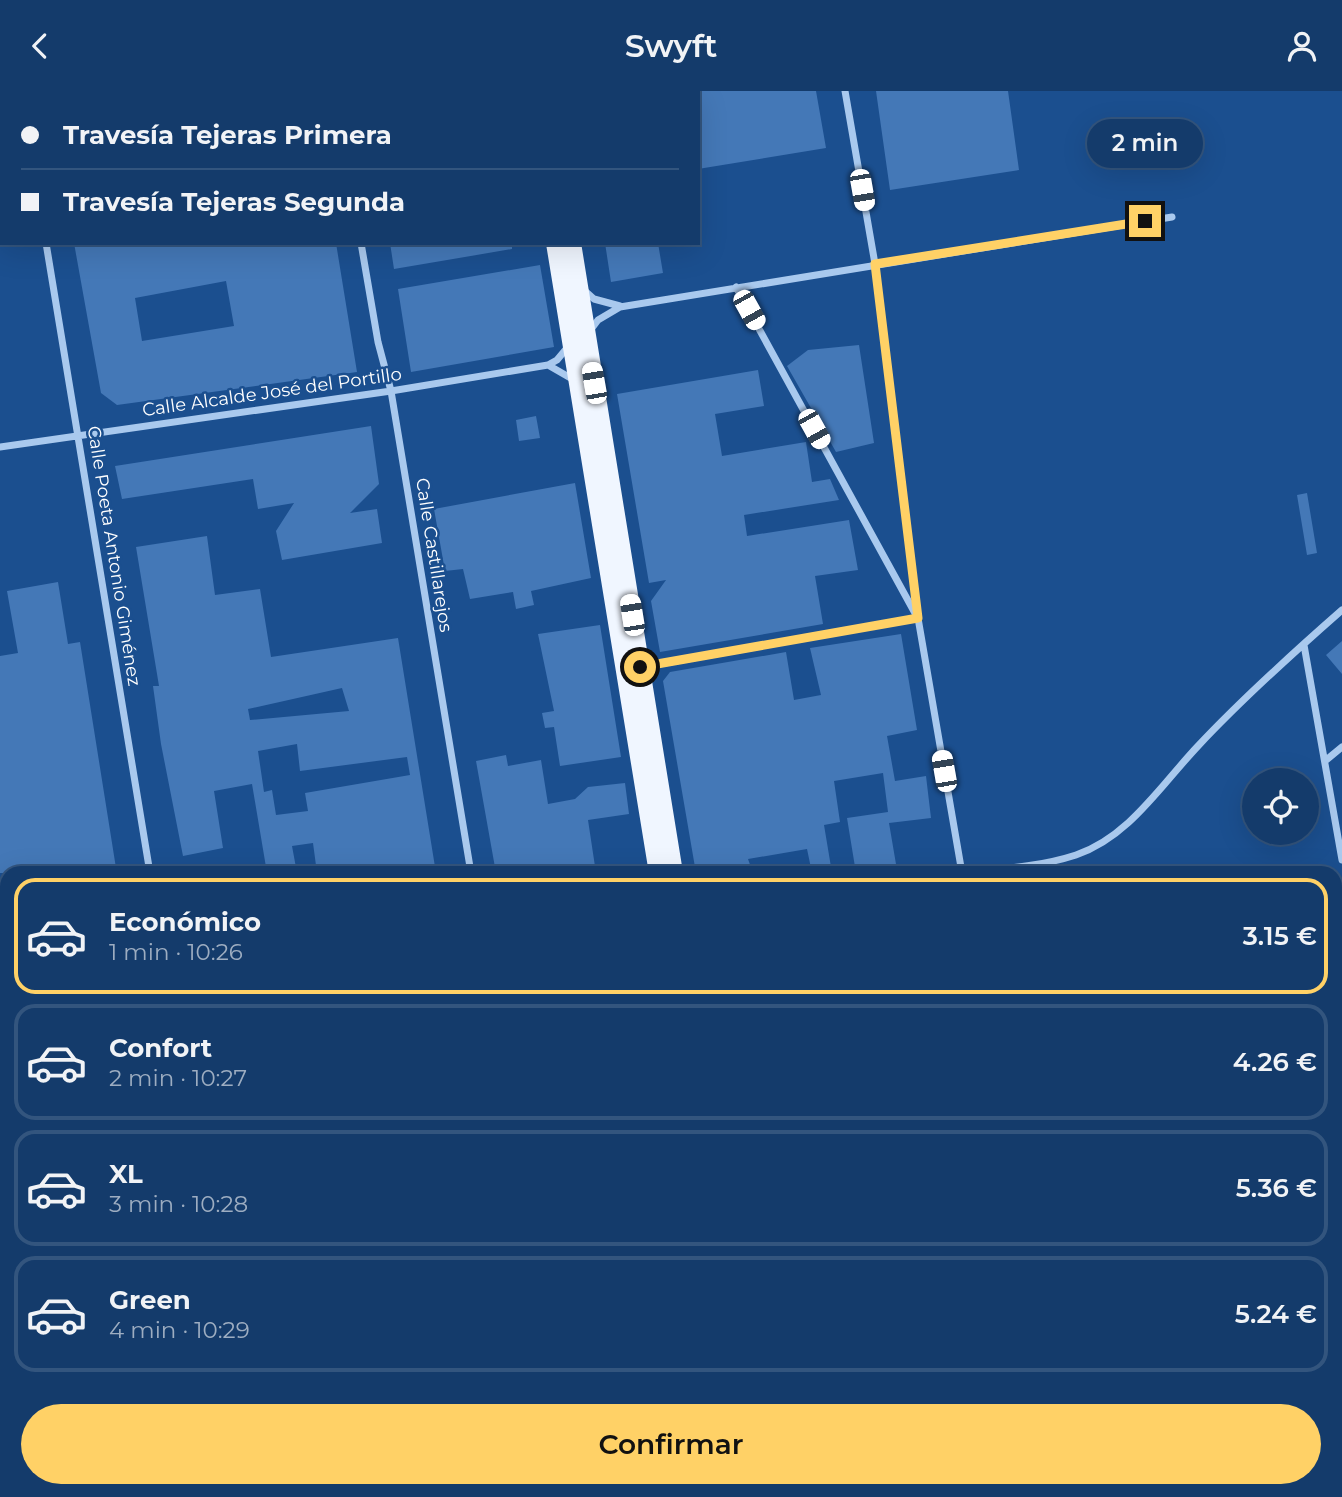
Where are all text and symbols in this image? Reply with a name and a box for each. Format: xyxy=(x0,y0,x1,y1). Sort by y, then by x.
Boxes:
text: Swyft xyxy=(625,26,717,65)
icon: back xyxy=(21,27,59,65)
icon: person xyxy=(1283,27,1321,65)
text: Travesía Tejeras Primera xyxy=(63,119,392,151)
callout: 2 min xyxy=(1087,120,1203,169)
text: 2 min xyxy=(1112,129,1178,157)
car xyxy=(849,167,876,213)
text: Travesía Tejeras Segunda xyxy=(63,186,405,218)
route end xyxy=(1129,205,1161,237)
car xyxy=(730,287,769,333)
car xyxy=(581,360,608,406)
street label: Calle Alcalde José del Portillo xyxy=(141,363,403,421)
car xyxy=(795,406,834,452)
street label: Calle Poeta Antonio Giménez xyxy=(83,424,145,688)
street label: Calle Castillarejos xyxy=(411,476,457,634)
car xyxy=(619,593,646,637)
route start xyxy=(624,651,656,683)
car xyxy=(931,748,958,794)
map controls xyxy=(1242,768,1319,845)
button: locate xyxy=(1242,768,1319,845)
icon: car xyxy=(25,905,88,968)
text: Económico xyxy=(109,906,261,938)
text: 3.15 € xyxy=(1243,920,1317,952)
text: 1 min · 10:26 xyxy=(109,938,243,966)
icon: car xyxy=(25,1031,88,1094)
text: Confort xyxy=(109,1032,212,1064)
text: 4.26 € xyxy=(1233,1046,1317,1078)
text: 2 min · 10:27 xyxy=(109,1064,247,1092)
icon: car xyxy=(25,1157,88,1220)
text: XL xyxy=(109,1158,143,1190)
text: 5.36 € xyxy=(1236,1172,1317,1204)
text: 3 min · 10:28 xyxy=(109,1190,248,1218)
icon: car xyxy=(25,1283,88,1346)
text: Green xyxy=(109,1284,191,1316)
text: 5.24 € xyxy=(1235,1298,1317,1330)
text: 4 min · 10:29 xyxy=(109,1316,250,1344)
button: Confirmar xyxy=(21,1404,1321,1484)

